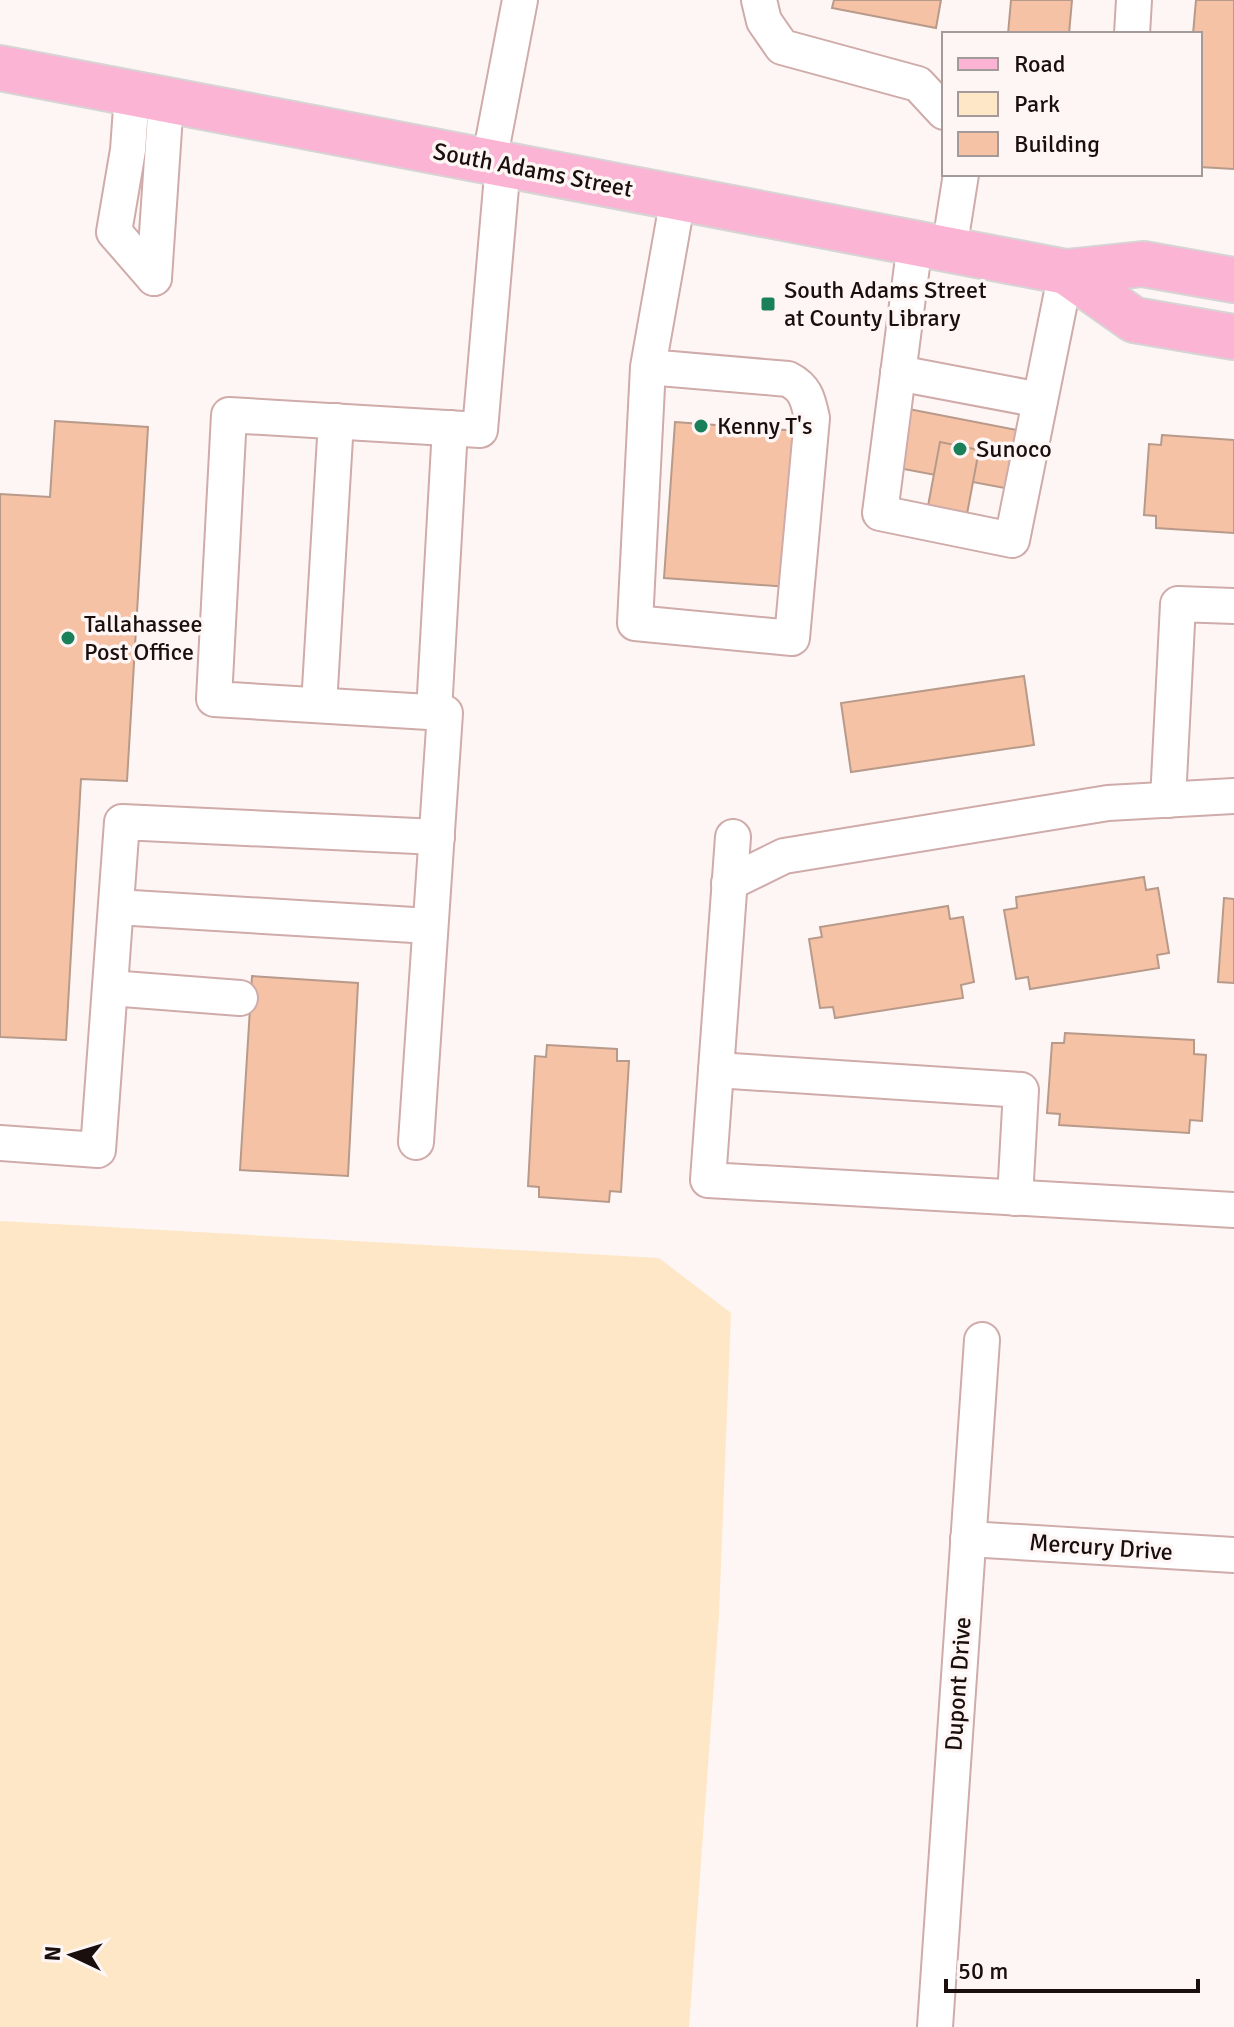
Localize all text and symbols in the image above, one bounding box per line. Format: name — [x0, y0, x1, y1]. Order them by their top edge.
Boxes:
legend — [942, 32, 1202, 176]
text: Road — [1014, 49, 1065, 79]
text: Park — [1014, 89, 1060, 119]
text: Building — [1014, 129, 1100, 159]
street label: South Adams Street — [431, 136, 635, 204]
place label: South Adams Street at County Library — [784, 275, 987, 333]
marker: South Adams Street at County Library — [759, 295, 777, 313]
place label: Kenny T's — [717, 411, 812, 441]
marker: Kenny T's — [692, 417, 710, 435]
place label: Sunoco — [976, 434, 1052, 464]
marker: Sunoco — [951, 440, 969, 458]
place label: Tallahassee Post Office — [84, 609, 203, 667]
marker: Tallahassee Post Office — [59, 629, 77, 647]
street label: Mercury Drive — [1028, 1527, 1174, 1567]
street label: Dupont Drive — [938, 1616, 978, 1752]
north arrow — [32, 1915, 112, 1995]
scale bar — [946, 1943, 1198, 1993]
text: N — [39, 1945, 67, 1962]
text: 50 m — [958, 1956, 1008, 1986]

